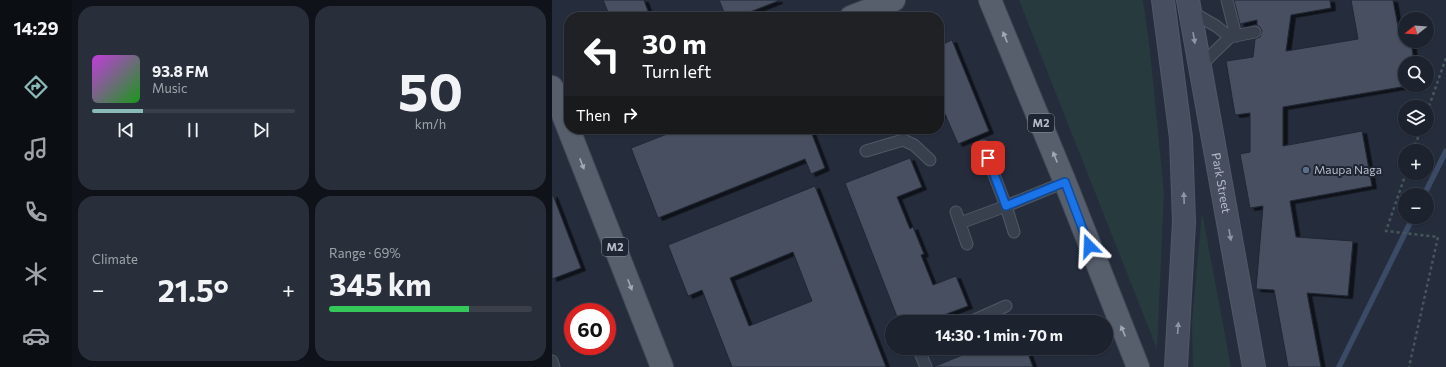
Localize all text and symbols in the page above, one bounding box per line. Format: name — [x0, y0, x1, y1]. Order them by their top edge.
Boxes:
north arrow — [1398, 12, 1434, 48]
map controls — [1398, 12, 1434, 224]
text: 14:29 — [13, 17, 59, 39]
text: 30 m — [642, 26, 707, 60]
icon: left — [576, 28, 628, 80]
one-way arrow — [1002, 31, 1008, 43]
one-way arrow — [1192, 32, 1198, 44]
button: search — [1398, 56, 1434, 92]
text: 50 — [398, 58, 463, 122]
text: Turn left — [642, 60, 711, 82]
text: 93.8 FM — [152, 62, 209, 80]
icon: directions — [22, 73, 50, 101]
text: Music — [152, 80, 187, 96]
button: layers — [1398, 100, 1434, 136]
icon: right — [619, 104, 641, 126]
text: Then — [576, 106, 611, 124]
road number: M2 — [1028, 114, 1054, 132]
text: km/h — [415, 116, 446, 132]
icon: previous — [115, 119, 137, 141]
icon: pause — [182, 119, 204, 141]
icon: next — [250, 119, 272, 141]
icon: music — [22, 135, 50, 163]
pin — [971, 141, 1005, 175]
button: + — [1398, 144, 1434, 180]
icon: arrive — [977, 147, 999, 169]
street label: Park Street — [1210, 151, 1234, 214]
one-way arrow — [1052, 152, 1058, 163]
one-way arrow — [580, 158, 586, 170]
place label: Maupa Naga — [1314, 162, 1382, 176]
marker: Maupa Naga — [1301, 165, 1311, 175]
button: − — [1398, 188, 1434, 224]
one-way arrow — [1180, 192, 1187, 204]
icon: phone — [22, 198, 50, 226]
position arrow — [1068, 225, 1110, 267]
one-way arrow — [1227, 229, 1233, 241]
road number: M2 — [602, 238, 628, 256]
text: Range · 69% — [329, 245, 401, 261]
text: Climate — [92, 251, 138, 267]
icon: climate — [22, 260, 50, 288]
text: 345 km — [329, 265, 432, 302]
text: 21.5° — [158, 271, 229, 308]
text: − — [92, 276, 105, 303]
text: + — [282, 276, 295, 303]
one-way arrow — [627, 279, 633, 291]
speed limit sign: 60 — [564, 303, 616, 355]
one-way arrow — [1175, 321, 1181, 334]
icon: car — [22, 322, 50, 350]
one-way arrow — [1120, 324, 1126, 336]
text: 14:30 · 1 min · 70 m — [935, 326, 1063, 344]

